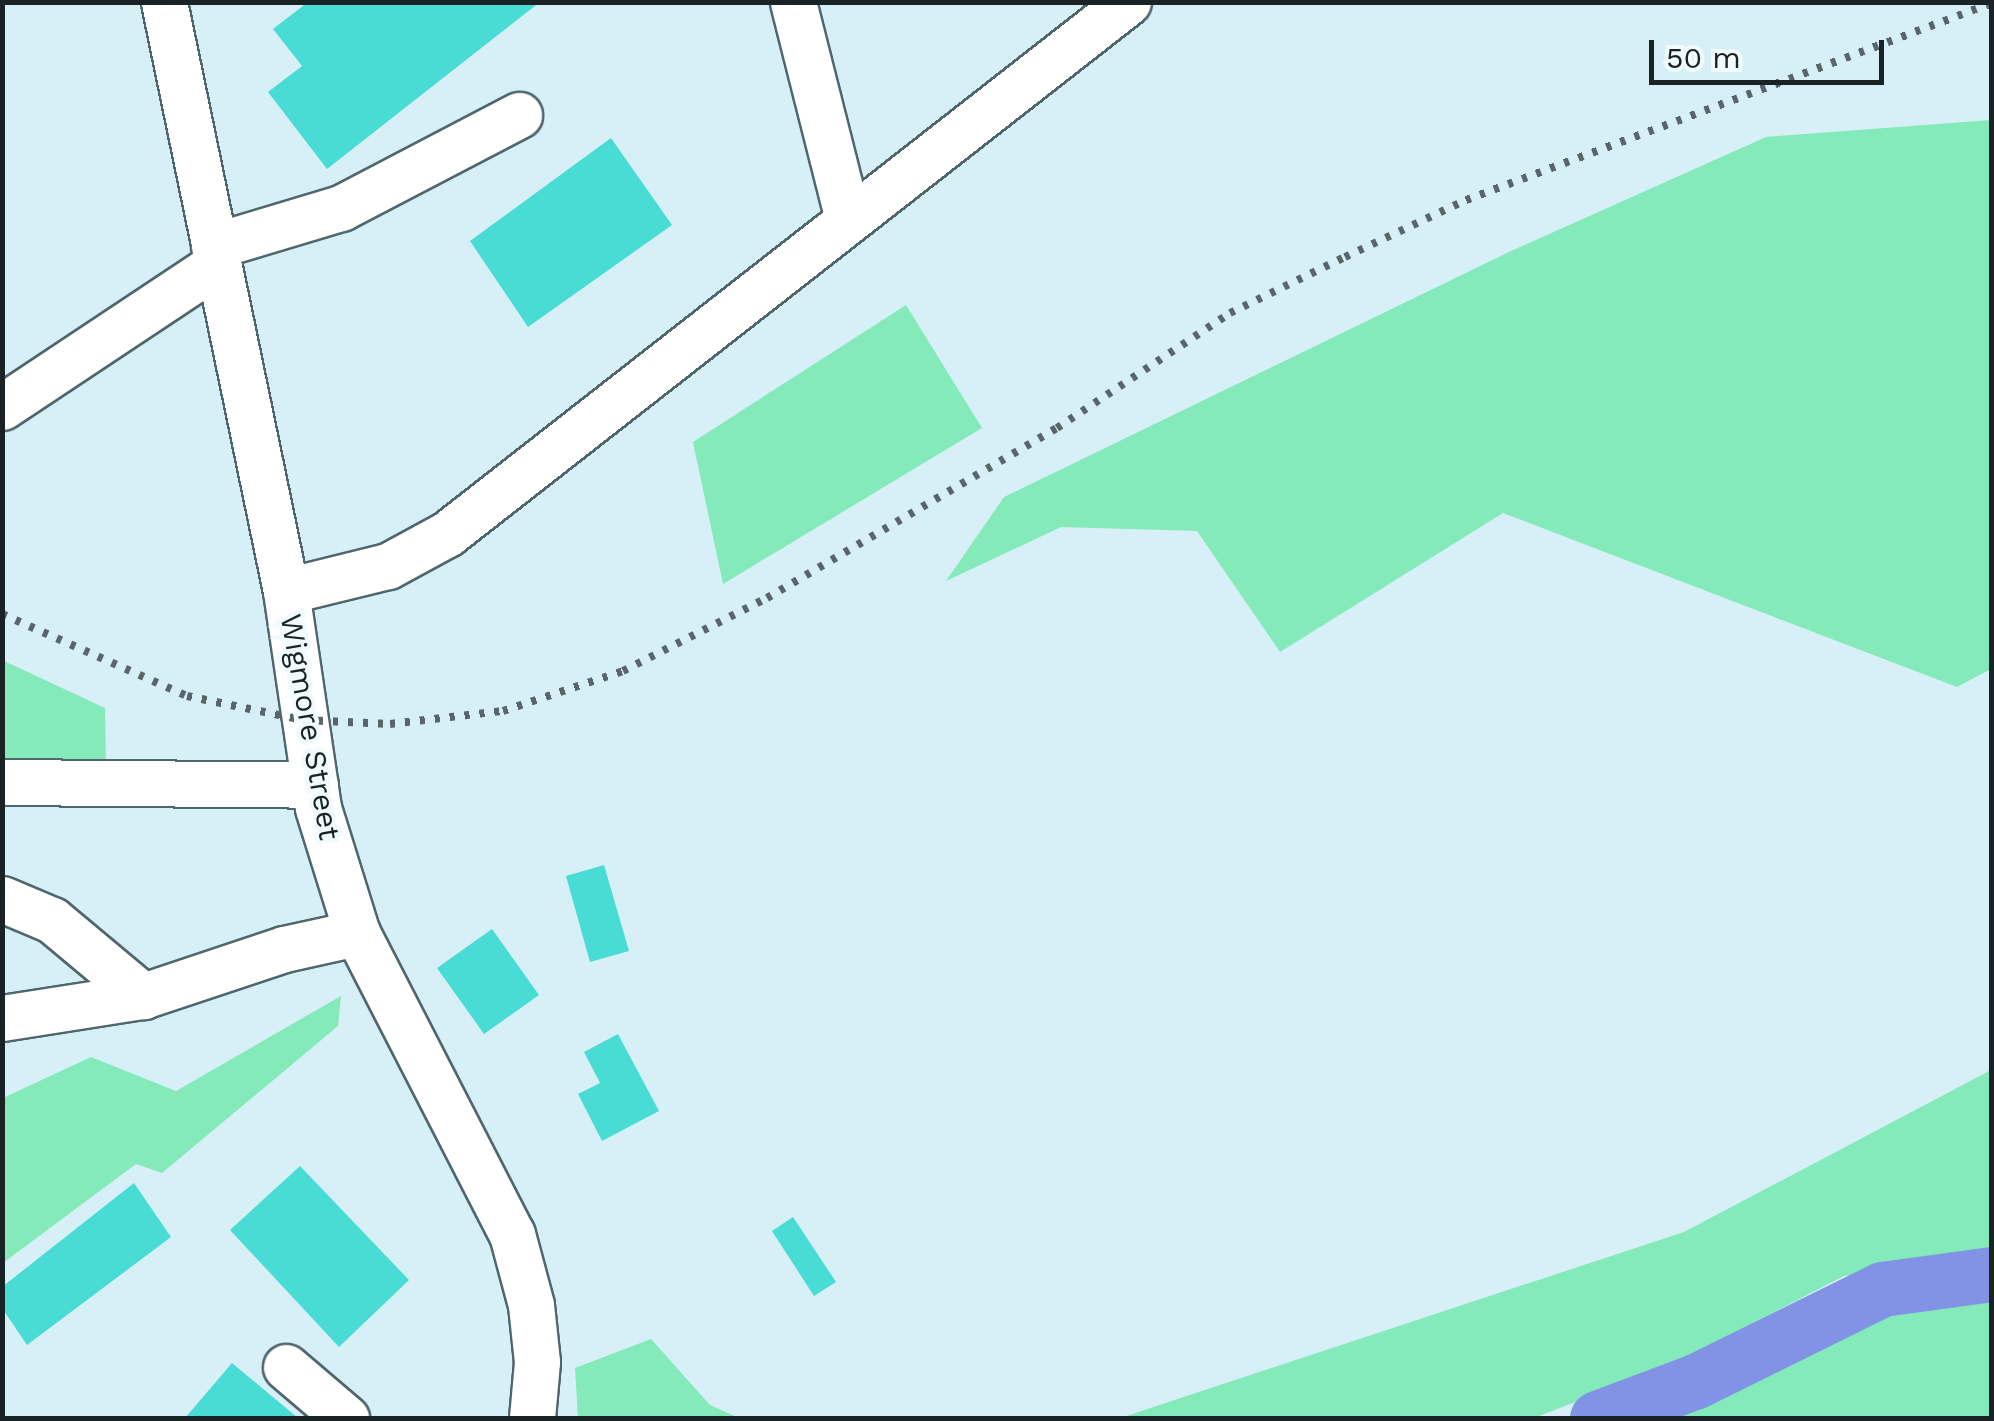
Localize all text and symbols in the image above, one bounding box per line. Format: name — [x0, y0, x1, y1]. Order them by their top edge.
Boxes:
scale bar — [1654, 20, 1889, 82]
text: 50 m — [1666, 40, 1741, 75]
street label: Wigmore Street — [272, 611, 348, 843]

